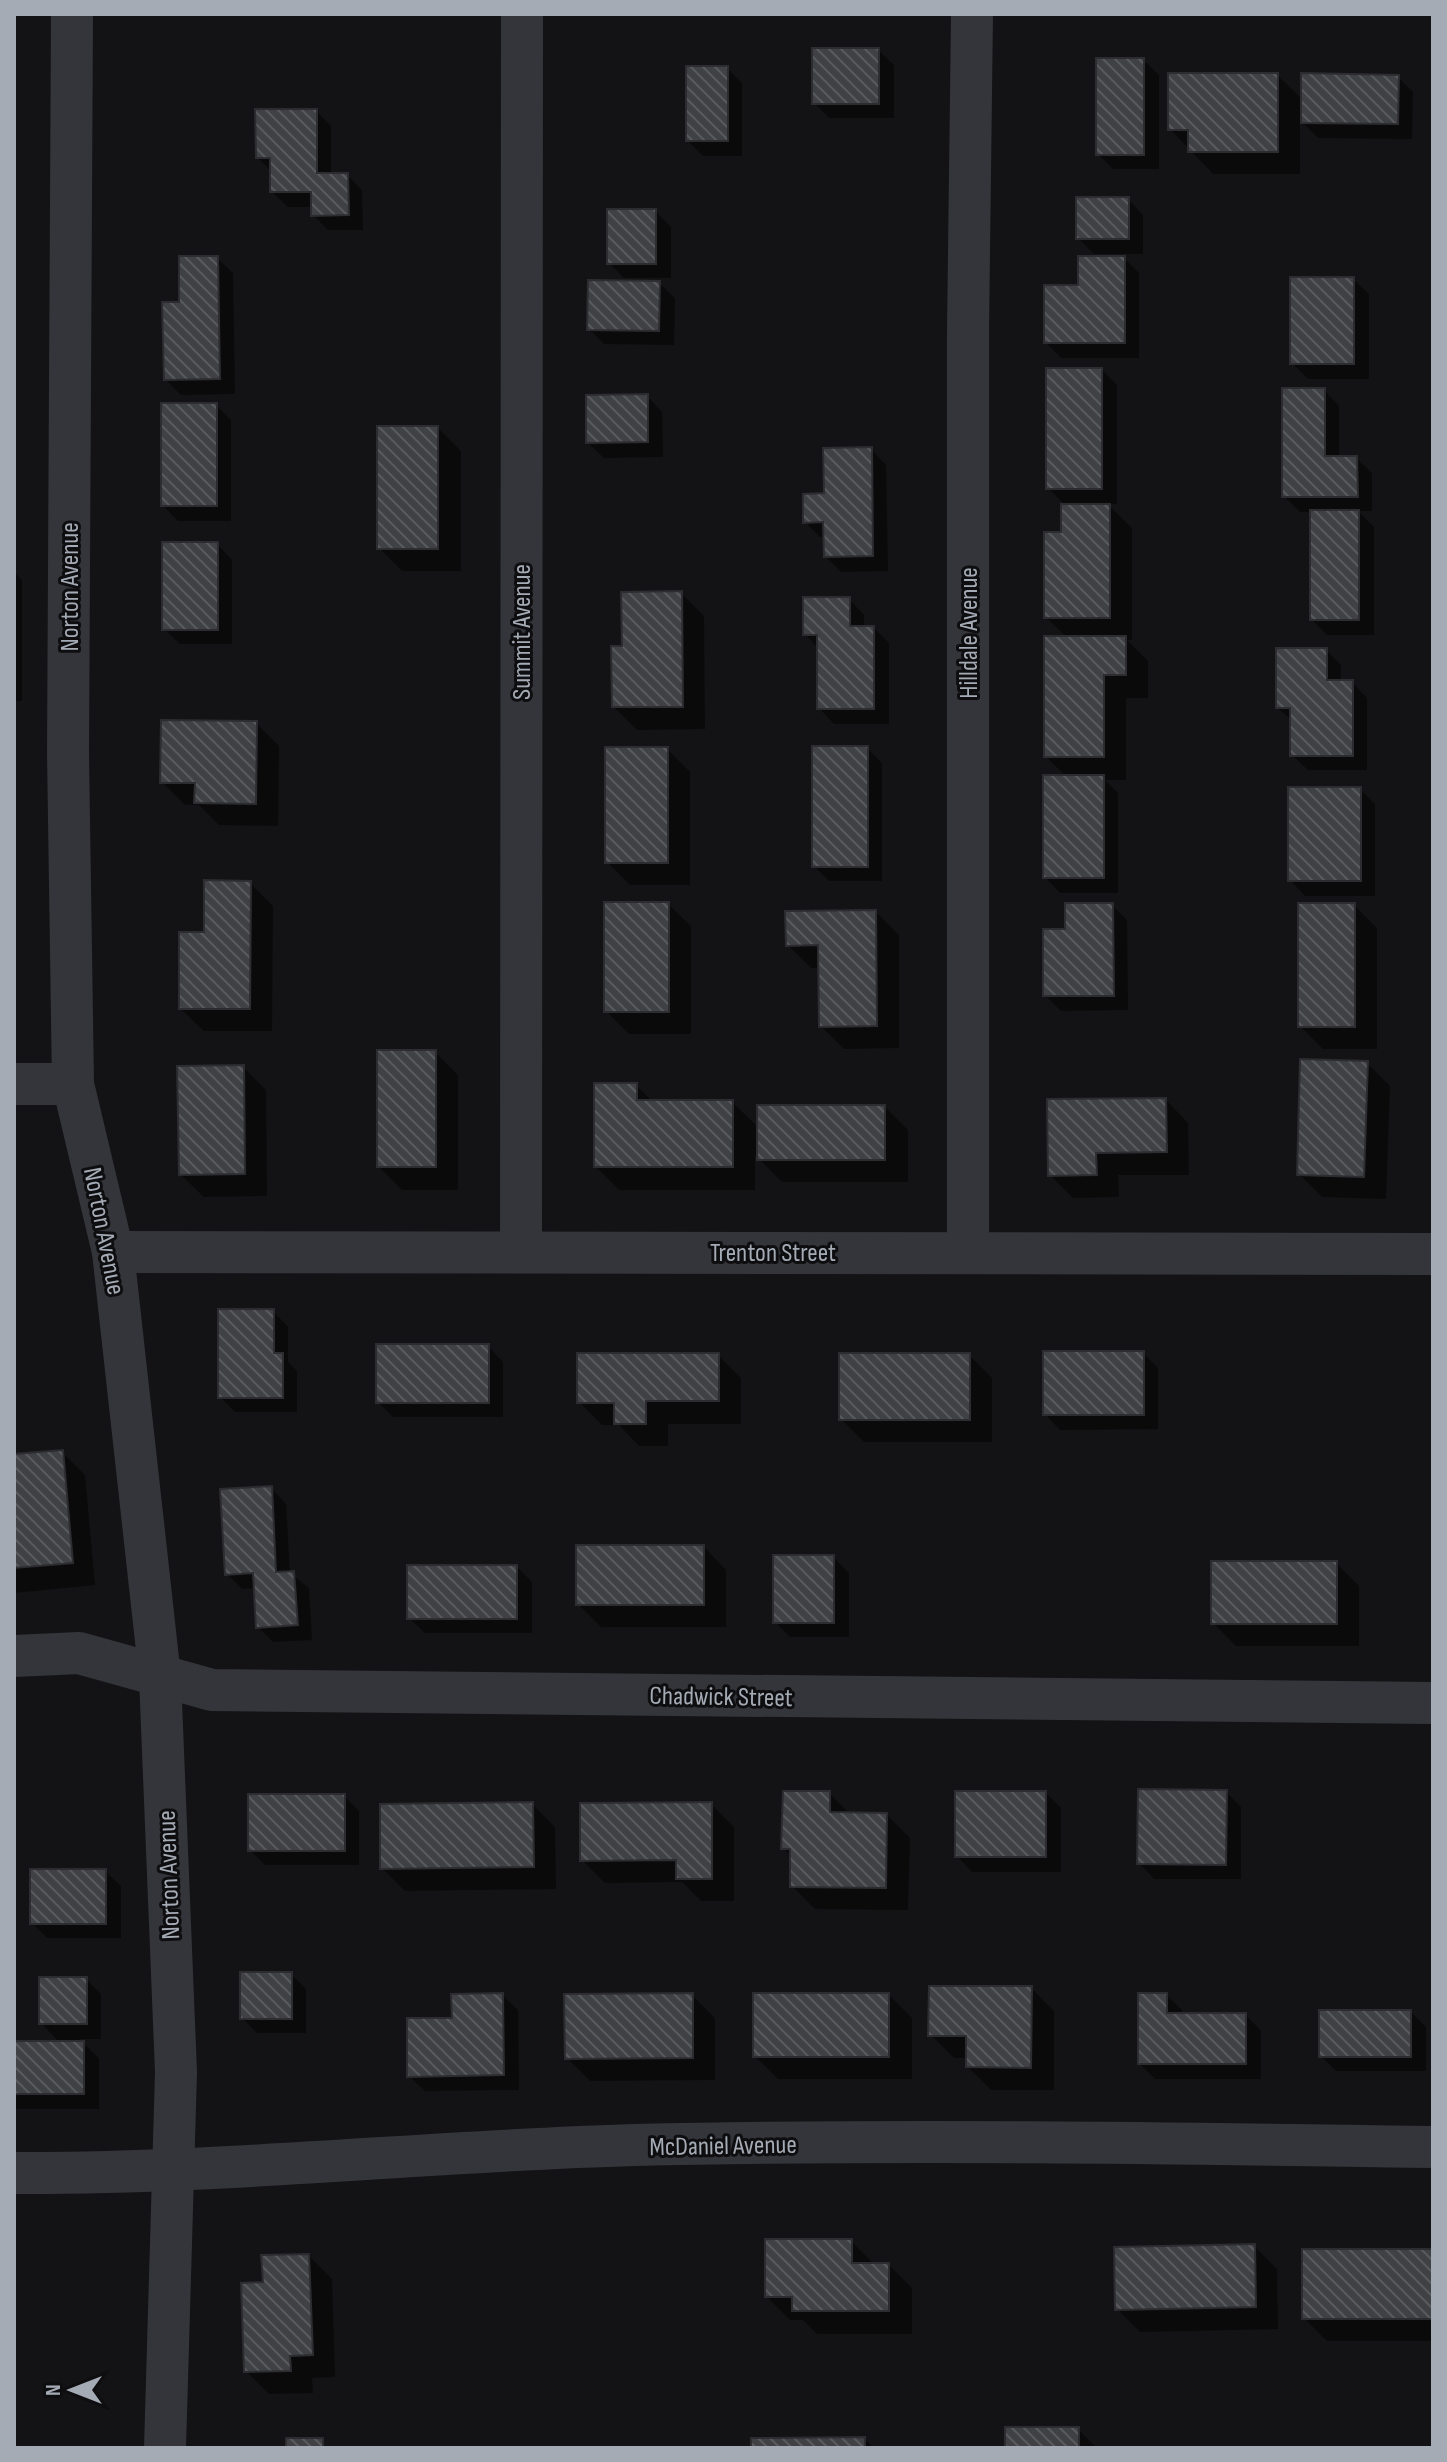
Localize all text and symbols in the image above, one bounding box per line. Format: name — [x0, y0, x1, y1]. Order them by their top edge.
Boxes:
street label: Norton Avenue — [55, 522, 86, 652]
street label: Summit Avenue — [507, 564, 538, 700]
street label: Hilldale Avenue — [954, 567, 985, 699]
street label: Norton Avenue — [76, 1165, 131, 1298]
street label: Trenton Street — [710, 1238, 836, 1269]
street label: Chadwick Street — [649, 1681, 793, 1714]
street label: Norton Avenue — [152, 1810, 187, 1940]
street label: McDaniel Avenue — [649, 2130, 797, 2163]
north arrow — [32, 2350, 112, 2430]
text: N — [40, 2384, 67, 2396]

